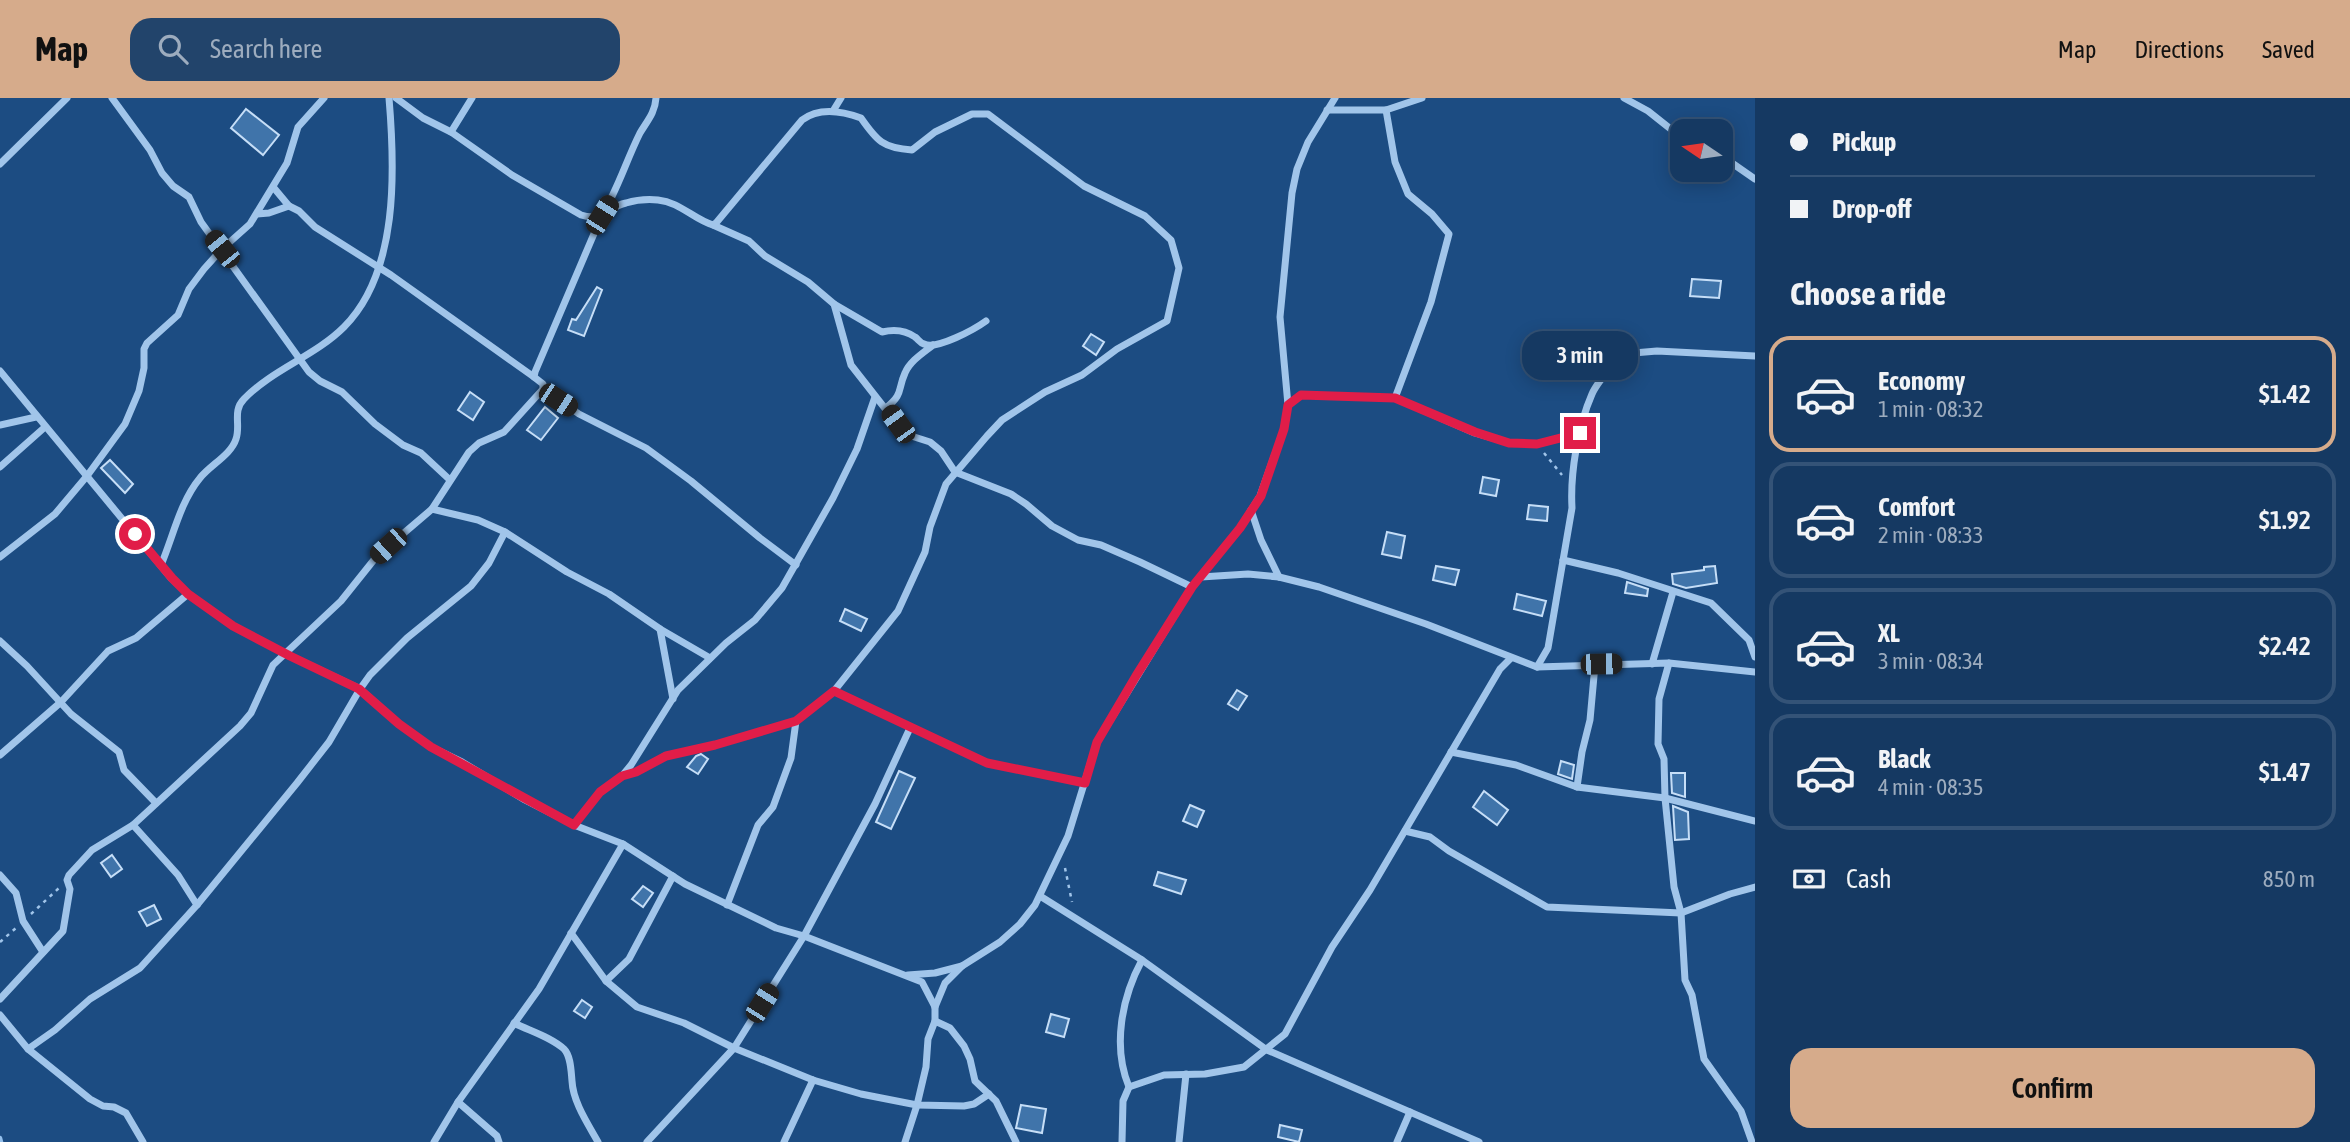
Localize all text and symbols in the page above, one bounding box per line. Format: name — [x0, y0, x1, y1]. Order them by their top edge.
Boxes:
search box — [130, 18, 620, 81]
text: Map — [35, 30, 88, 68]
icon: search — [154, 30, 192, 68]
text: Search here — [210, 34, 322, 64]
text: Map — [2058, 36, 2096, 63]
text: Directions — [2134, 36, 2224, 63]
text: Saved — [2262, 36, 2315, 63]
north arrow — [1670, 119, 1732, 182]
map controls — [1670, 119, 1733, 182]
text: Pickup — [1832, 127, 1896, 157]
car — [582, 192, 623, 238]
text: Drop-off — [1832, 194, 1912, 224]
car — [201, 226, 244, 272]
text: Choose a ride — [1790, 275, 1946, 312]
callout: 3 min — [1522, 331, 1638, 380]
text: 3 min — [1557, 342, 1603, 368]
icon: car — [1794, 363, 1857, 426]
text: Economy — [1878, 366, 1965, 396]
text: $1.42 — [2259, 379, 2311, 409]
car — [535, 380, 582, 420]
text: 1 min · 08:32 — [1878, 396, 1984, 422]
car — [878, 401, 919, 447]
route end — [1564, 417, 1596, 449]
icon: car — [1794, 489, 1857, 552]
text: Comfort — [1878, 492, 1955, 522]
text: $1.92 — [2259, 505, 2311, 535]
route start — [119, 518, 151, 550]
text: 2 min · 08:33 — [1878, 522, 1984, 548]
car — [366, 524, 411, 568]
icon: car — [1794, 615, 1857, 678]
text: XL — [1878, 618, 1900, 648]
text: $2.42 — [2259, 631, 2311, 661]
text: 3 min · 08:34 — [1878, 648, 1984, 674]
car — [1580, 653, 1623, 675]
icon: car — [1794, 741, 1857, 804]
text: Black — [1878, 744, 1930, 774]
text: $1.47 — [2259, 757, 2311, 787]
text: 4 min · 08:35 — [1878, 774, 1984, 800]
icon: cash — [1790, 860, 1828, 898]
text: Cash — [1846, 864, 1892, 894]
text: 850 m — [2263, 866, 2315, 892]
car — [742, 980, 783, 1026]
button: Confirm — [1790, 1048, 2315, 1128]

